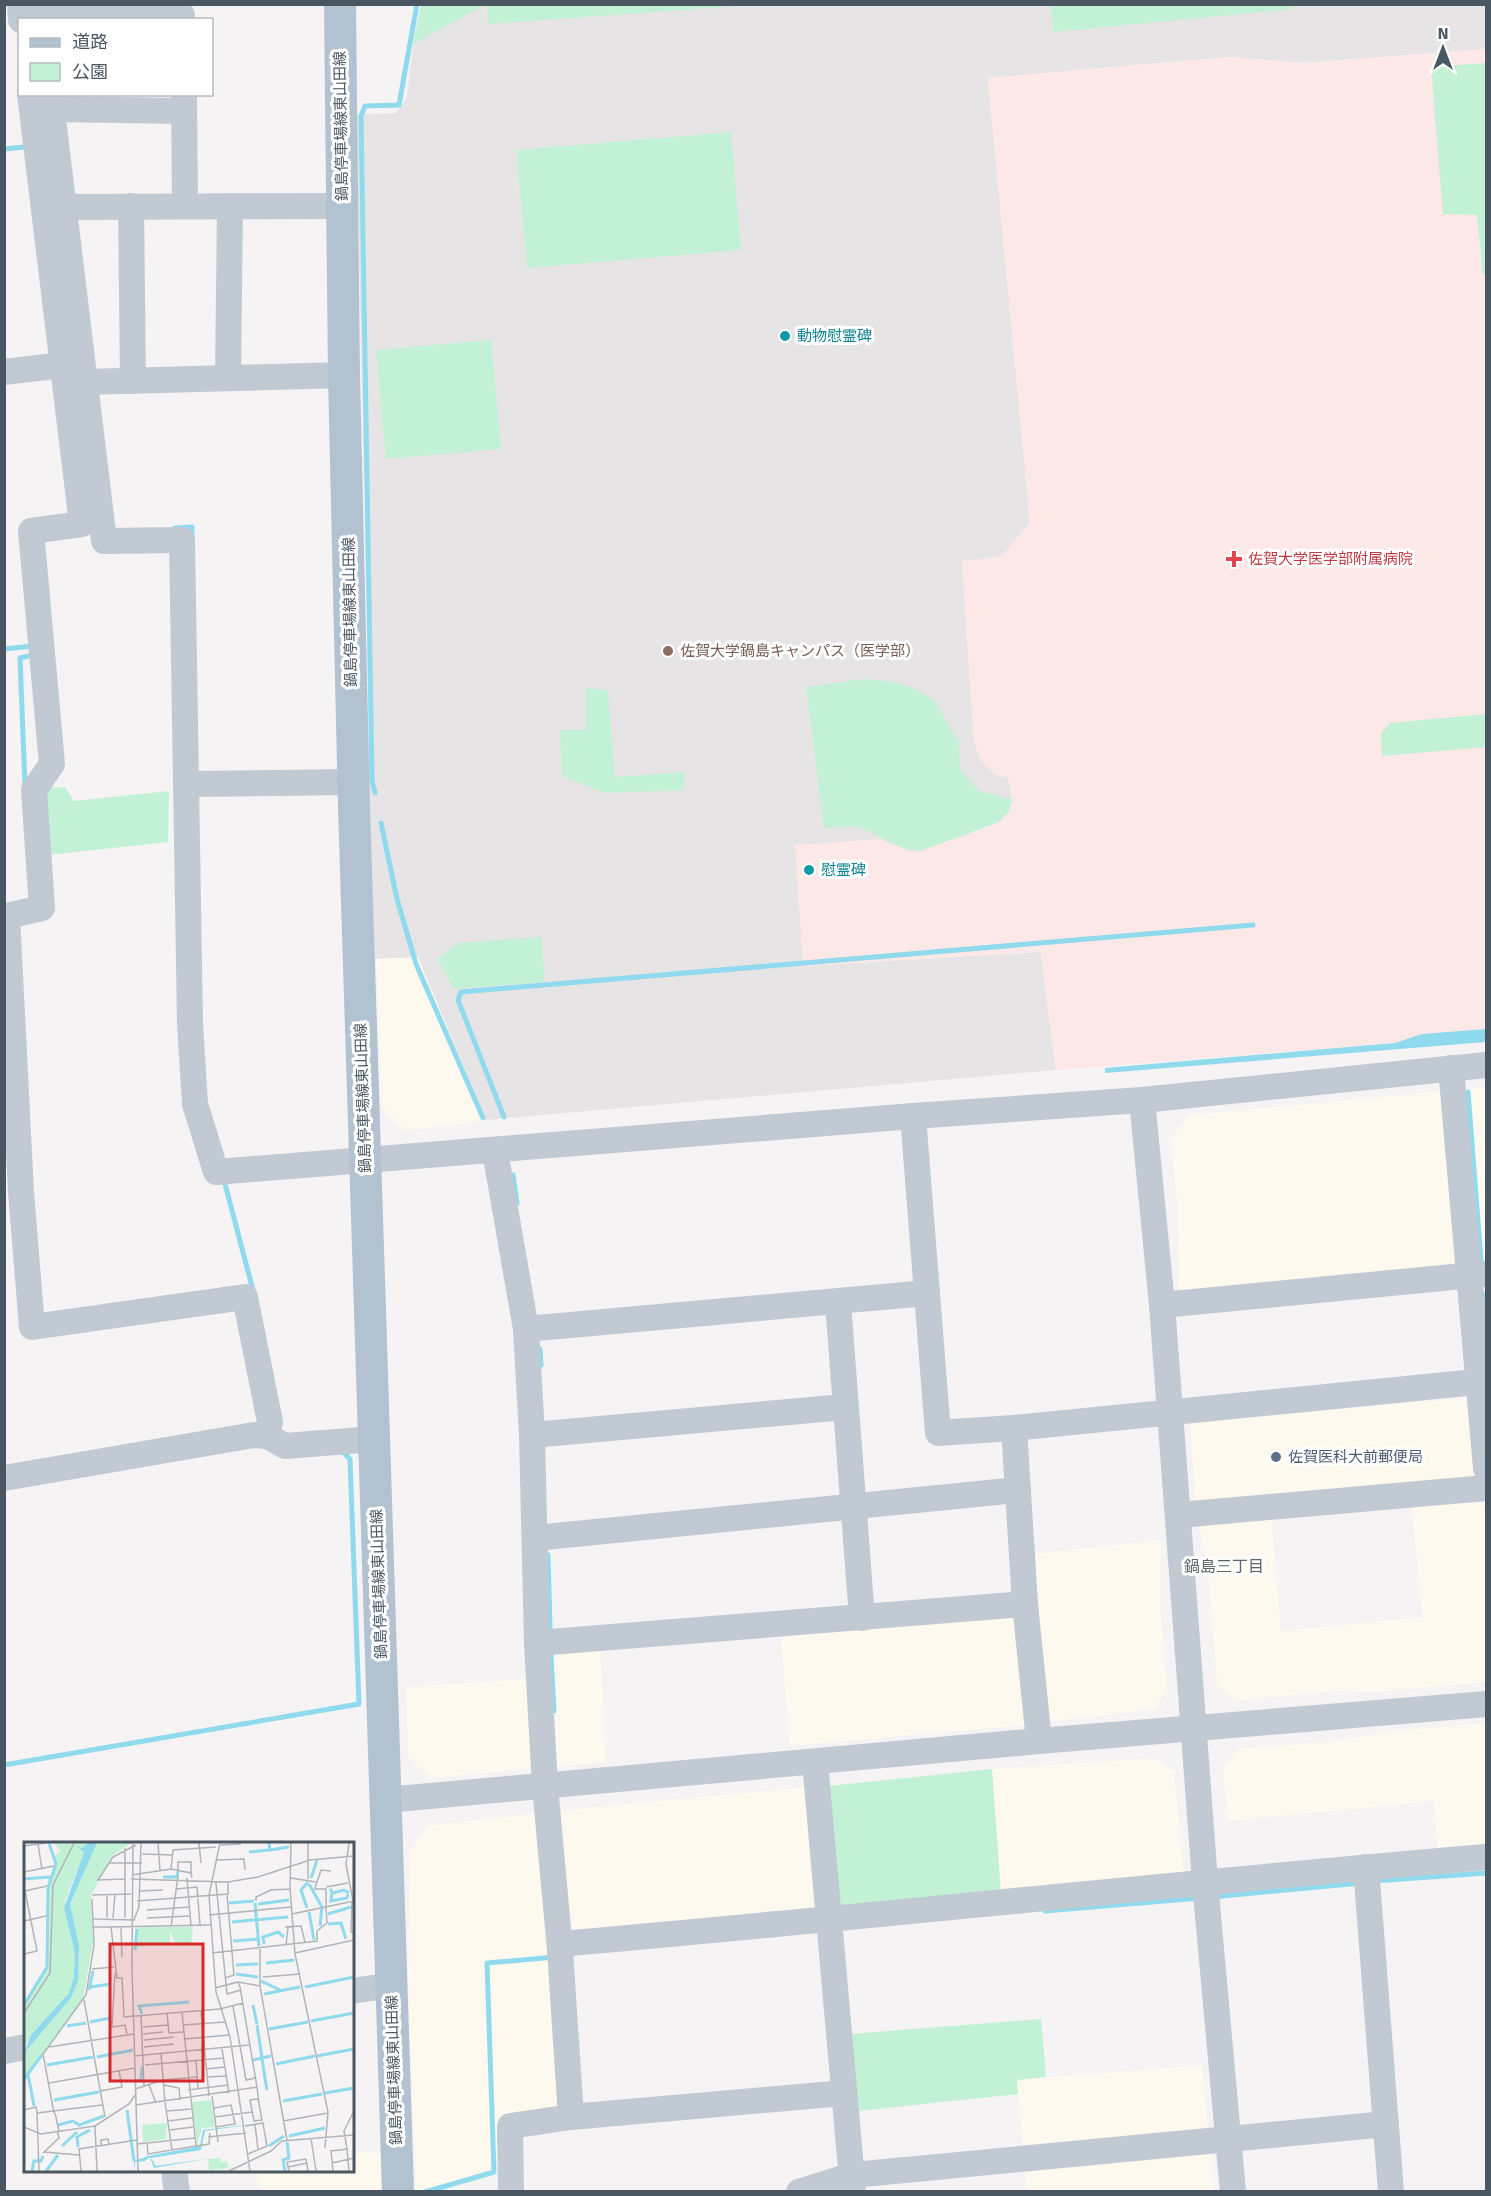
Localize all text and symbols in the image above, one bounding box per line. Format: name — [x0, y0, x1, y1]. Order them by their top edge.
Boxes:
legend — [18, 18, 213, 96]
north arrow — [1413, 18, 1473, 78]
text: N — [1437, 24, 1449, 44]
text: 道路 — [72, 31, 108, 53]
street label: 鍋島停車場線東山田線 — [331, 51, 351, 201]
text: 公園 — [72, 61, 108, 83]
place label: 動物慰霊碑 — [797, 327, 872, 345]
marker: 動物慰霊碑 — [778, 329, 792, 343]
street label: 鍋島停車場線東山田線 — [340, 537, 360, 687]
marker: 佐賀大学医学部附属病院 — [1225, 550, 1243, 568]
place label: 佐賀大学医学部附属病院 — [1248, 550, 1413, 568]
place label: 佐賀大学鍋島キャンパス（医学部） — [680, 642, 920, 660]
marker: 佐賀大学鍋島キャンパス（医学部） — [661, 644, 675, 658]
place label: 慰霊碑 — [821, 861, 866, 879]
marker: 慰霊碑 — [802, 863, 816, 877]
street label: 鍋島停車場線東山田線 — [351, 1023, 375, 1173]
place label: 佐賀医科大前郵便局 — [1288, 1448, 1423, 1466]
marker: 佐賀医科大前郵便局 — [1269, 1450, 1283, 1464]
street label: 鍋島停車場線東山田線 — [367, 1509, 391, 1659]
district label: 鍋島三丁目 — [1184, 1557, 1264, 1577]
inset map — [24, 1842, 354, 2172]
street label: 鍋島停車場線東山田線 — [382, 1995, 406, 2145]

